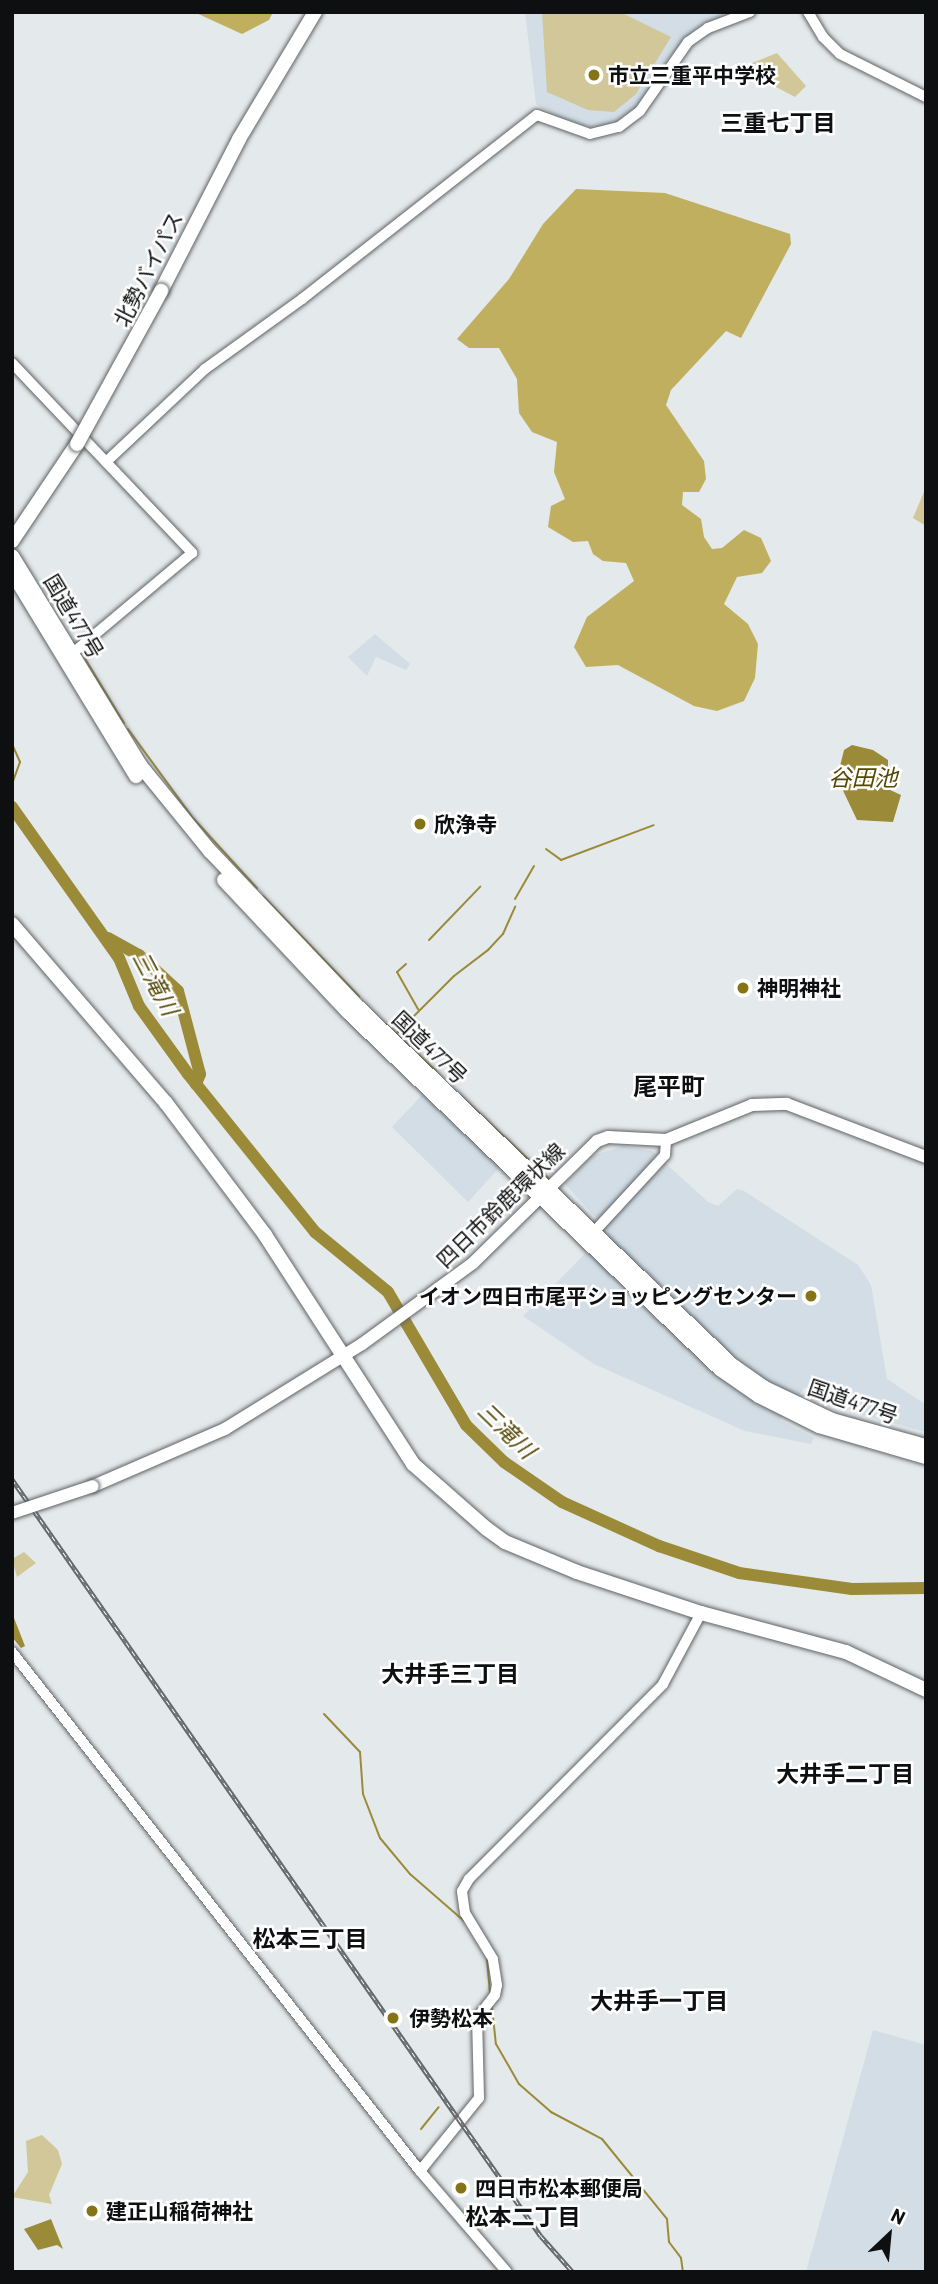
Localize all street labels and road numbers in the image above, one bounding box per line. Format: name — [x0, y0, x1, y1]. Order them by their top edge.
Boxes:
street label: 北勢バイパス — [108, 207, 188, 331]
street label: 国道477号 — [39, 569, 109, 663]
street label: 国道477号 — [388, 1005, 472, 1089]
street label: 四日市鈴鹿環状線 — [431, 1138, 569, 1272]
street label: 国道477号 — [805, 1374, 901, 1428]

